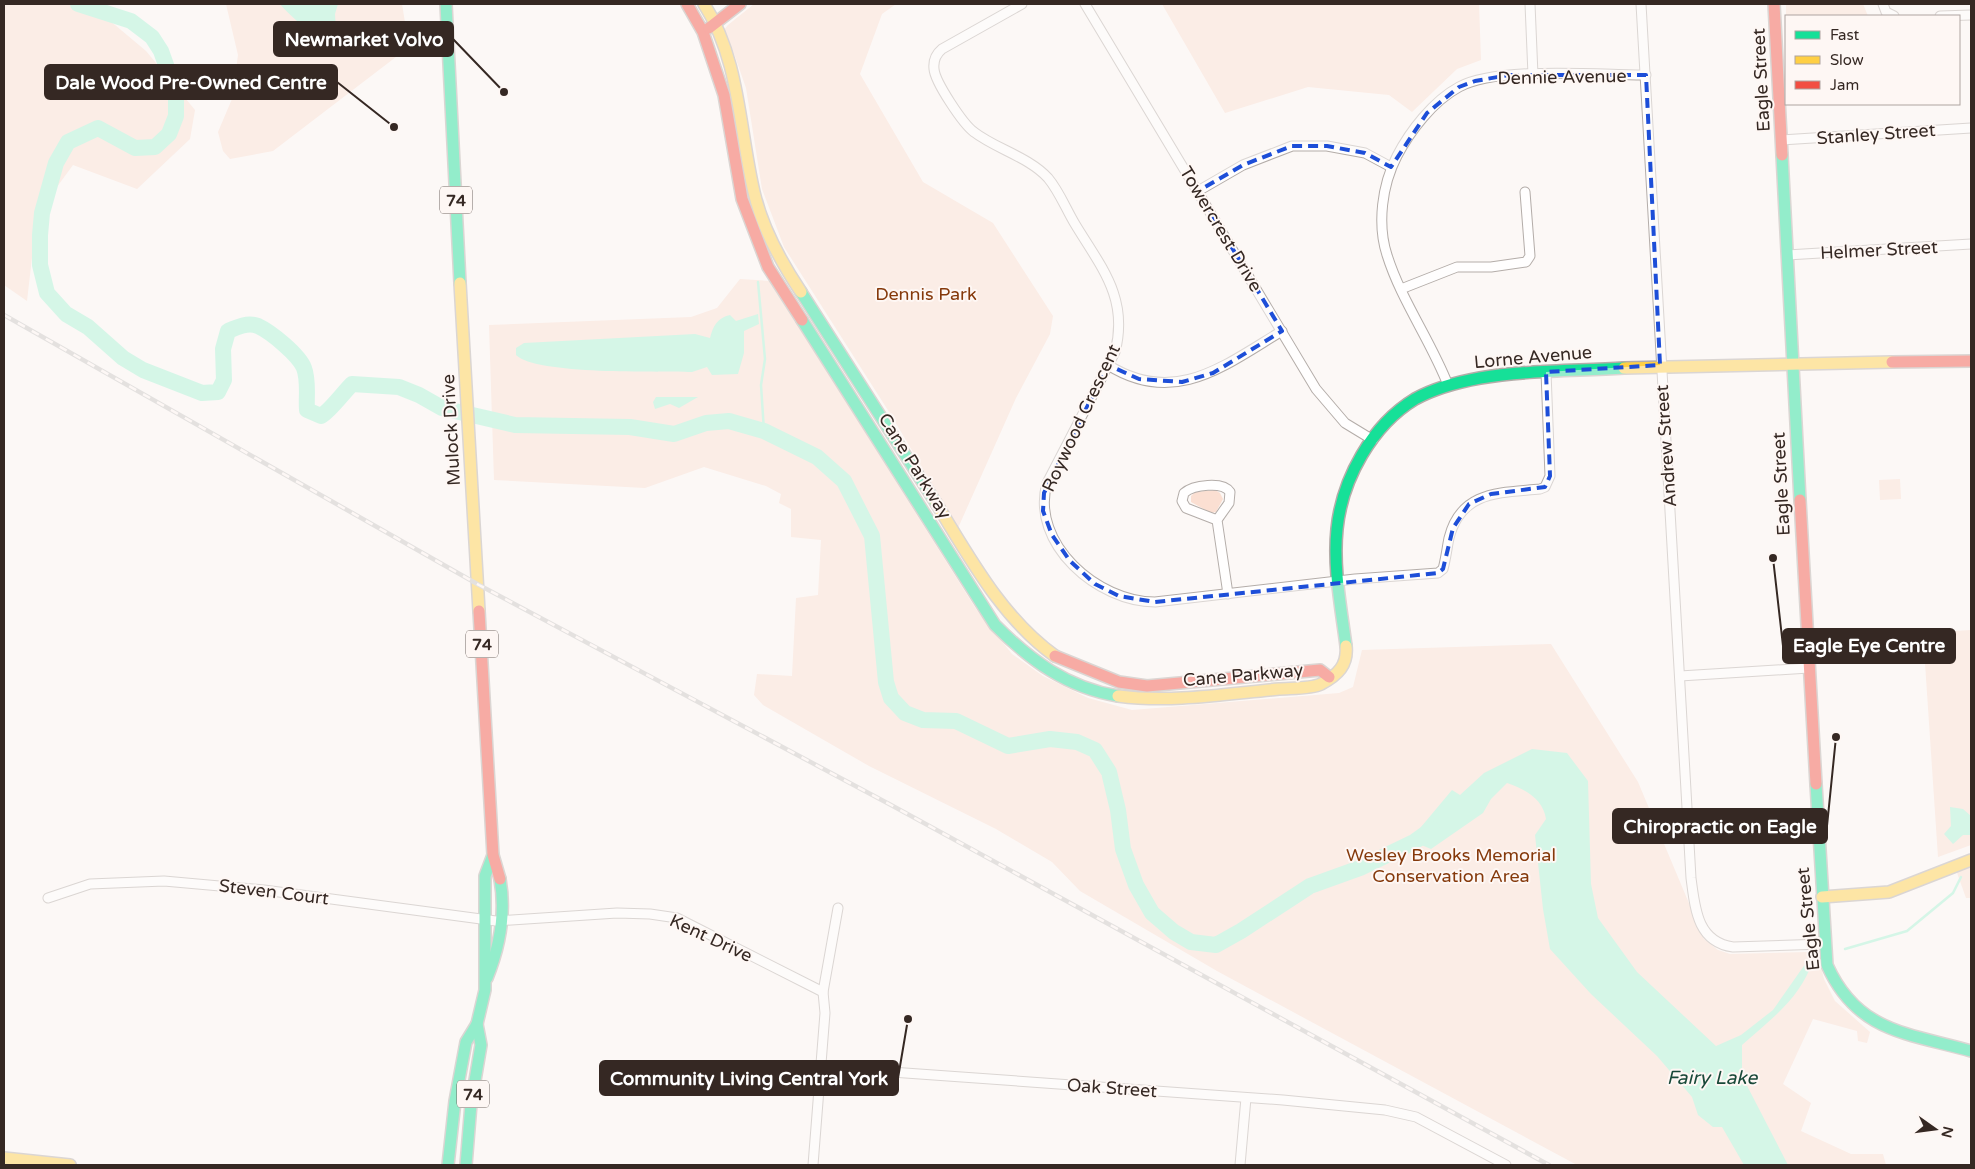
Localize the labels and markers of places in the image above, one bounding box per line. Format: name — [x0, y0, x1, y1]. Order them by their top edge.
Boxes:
callout: Newmarket Volvo — [274, 22, 453, 56]
callout: Dale Wood Pre-Owned Centre — [45, 65, 337, 99]
callout: Eagle Eye Centre — [1783, 629, 1955, 663]
callout: Chiropractic on Eagle — [1613, 809, 1827, 843]
callout: Community Living Central York — [600, 1061, 898, 1095]

